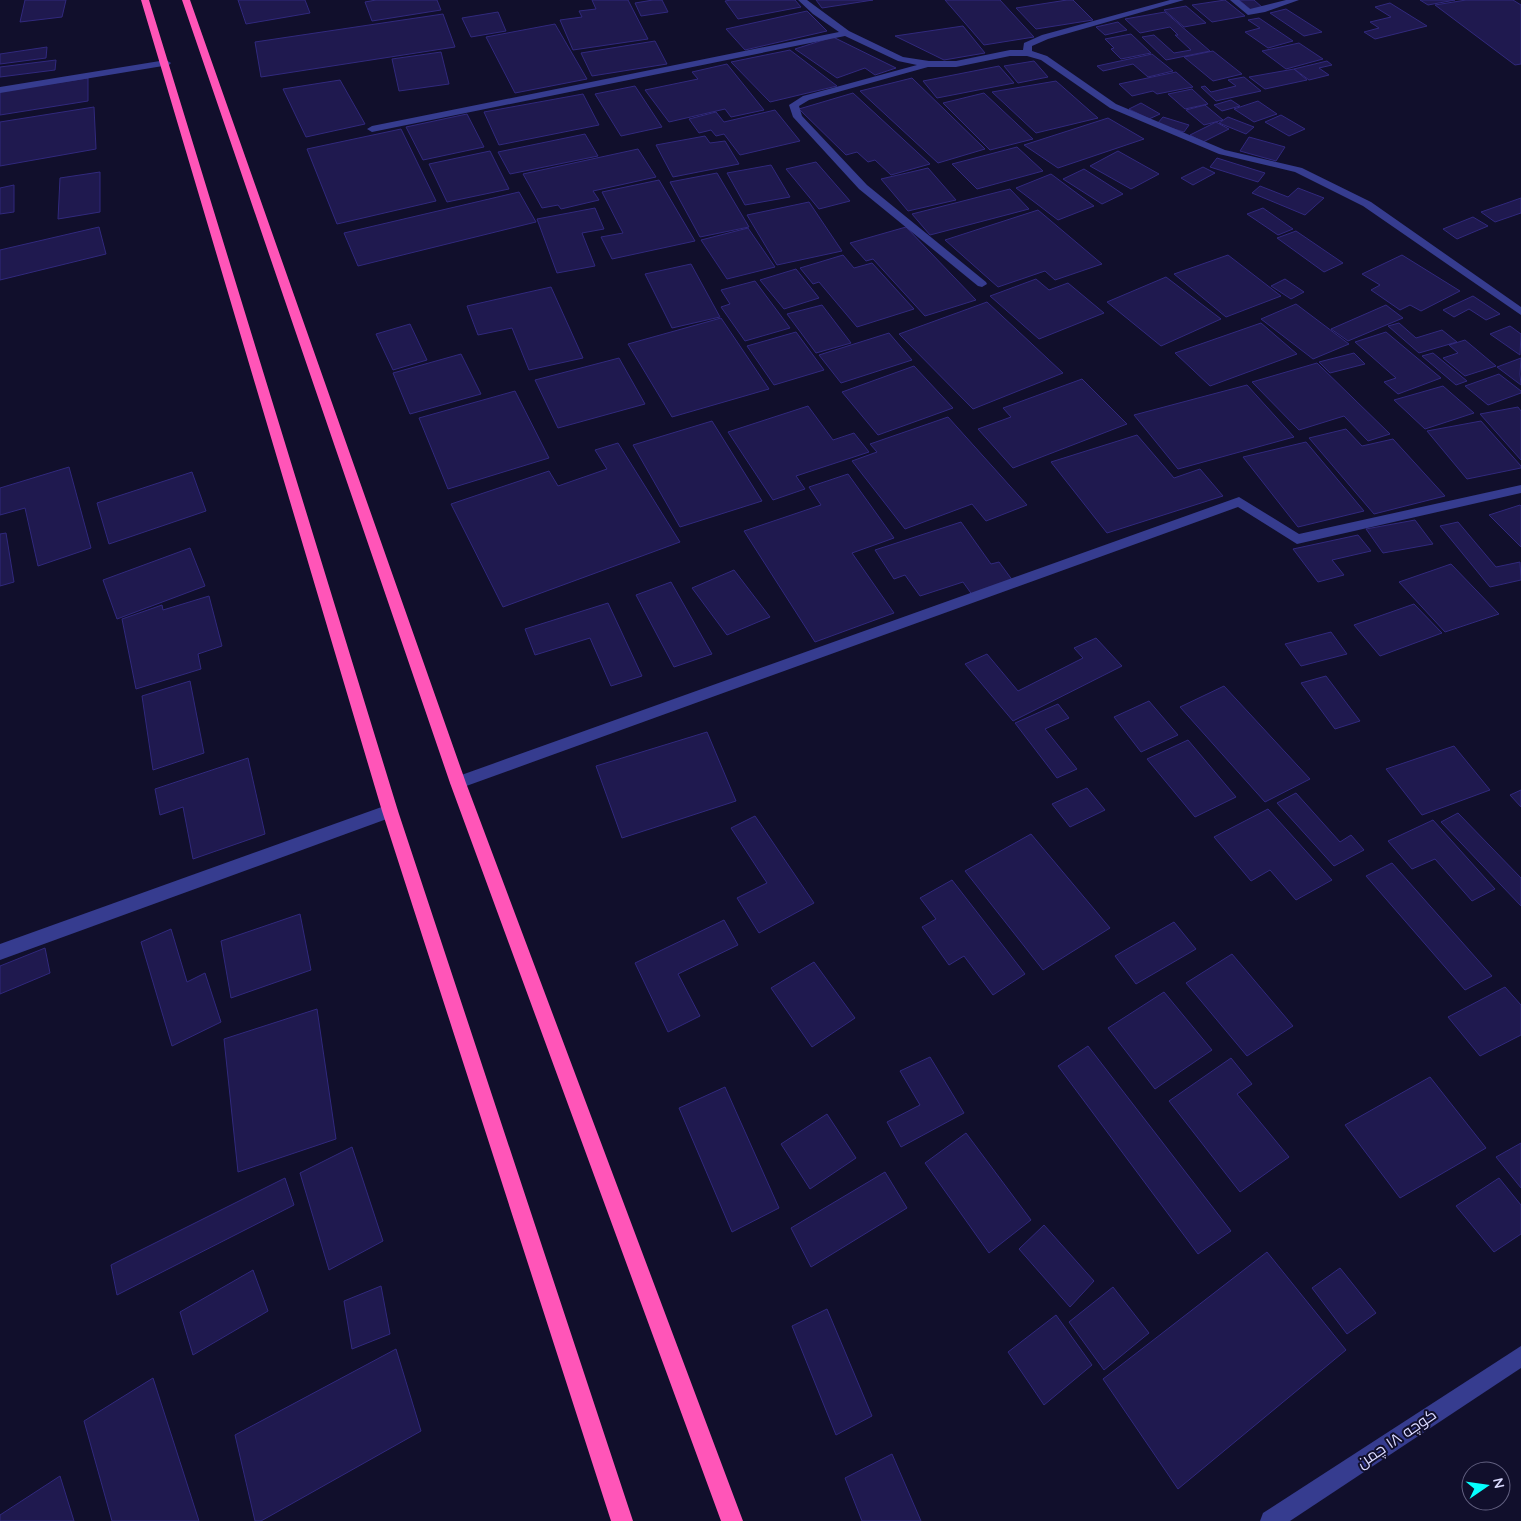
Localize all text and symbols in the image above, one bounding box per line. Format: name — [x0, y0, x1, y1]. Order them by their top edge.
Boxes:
street label: كوچه ١٨ چمن — [1352, 1404, 1441, 1474]
north arrow — [1461, 1461, 1511, 1511]
text: N — [1489, 1476, 1509, 1490]

